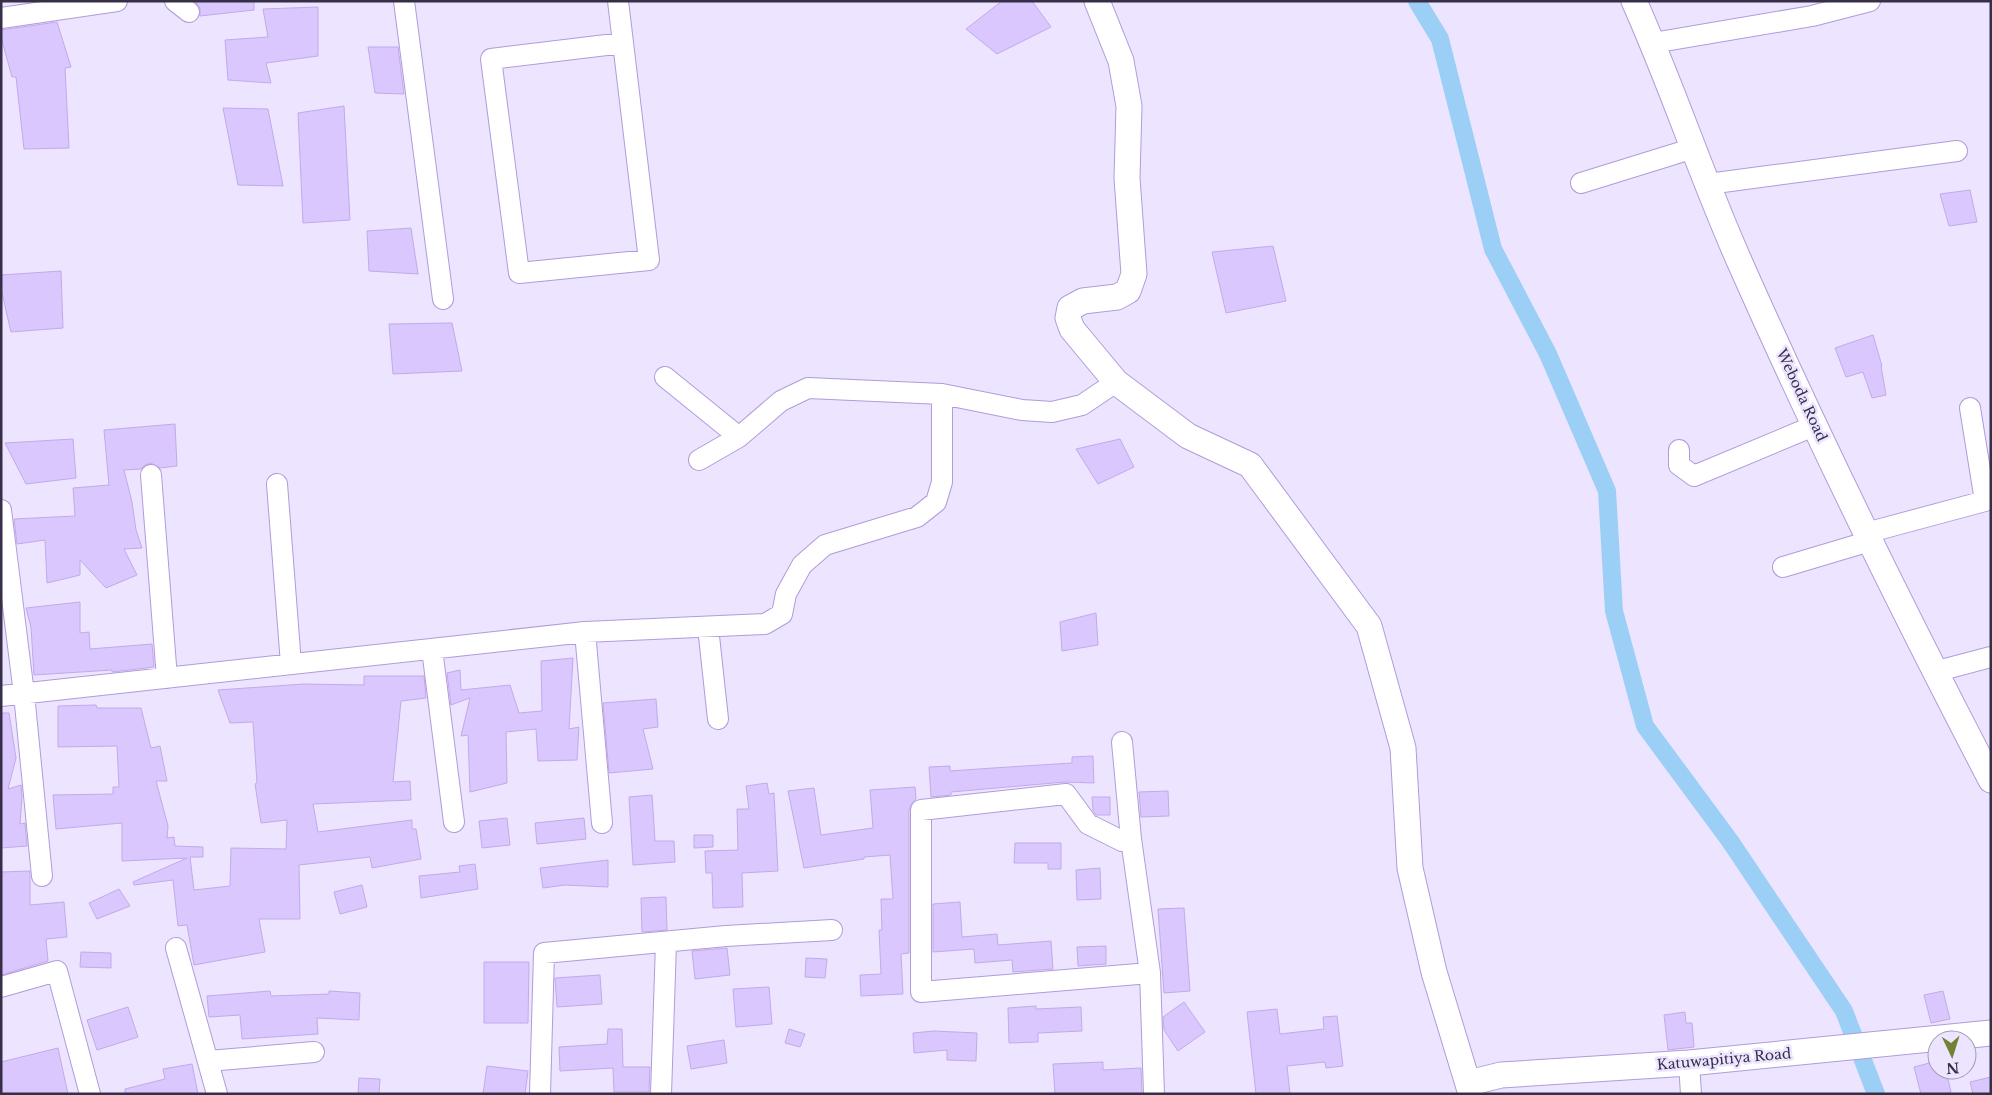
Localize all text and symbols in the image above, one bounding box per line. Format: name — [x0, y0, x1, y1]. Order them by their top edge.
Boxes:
street label: Weboda Road — [1772, 345, 1832, 445]
north arrow — [1927, 1030, 1977, 1080]
street label: Katuwapitiya Road — [1656, 1044, 1792, 1074]
text: N — [1946, 1059, 1960, 1077]

